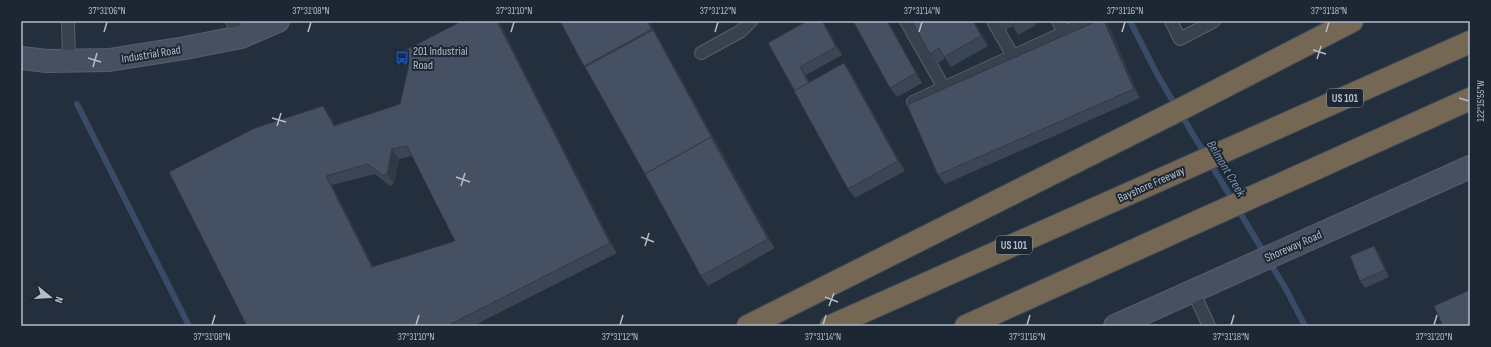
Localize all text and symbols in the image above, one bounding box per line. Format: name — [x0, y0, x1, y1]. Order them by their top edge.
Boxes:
text: 37°31'06"N — [88, 5, 126, 17]
text: 37°31'08"N — [292, 5, 330, 17]
text: 37°31'10"N — [496, 5, 532, 17]
text: 37°31'12"N — [700, 5, 736, 17]
text: 37°31'14"N — [904, 5, 940, 17]
text: 37°31'16"N — [1107, 5, 1143, 17]
text: 37°31'18"N — [1311, 5, 1347, 17]
street label: Industrial Road — [120, 42, 182, 67]
place label: 201 Industrial Road — [413, 44, 467, 73]
bus stop icon: 201 Industrial Road — [394, 50, 410, 66]
text: 122°15'55"W — [1475, 80, 1487, 122]
road number: US 101 — [1327, 89, 1363, 107]
water label: Belmont Creek — [1203, 138, 1250, 200]
street label: Bayshore Freeway — [1115, 163, 1188, 206]
street label: Shoreway Road — [1262, 227, 1324, 266]
road number: US 101 — [996, 236, 1032, 254]
north arrow — [30, 277, 70, 317]
text: N — [52, 295, 66, 305]
text: 37°31'08"N — [193, 331, 231, 343]
text: 37°31'10"N — [398, 331, 434, 343]
text: 37°31'12"N — [602, 331, 638, 343]
text: 37°31'14"N — [805, 331, 841, 343]
text: 37°31'16"N — [1009, 331, 1045, 343]
text: 37°31'18"N — [1213, 331, 1249, 343]
text: 37°31'20"N — [1415, 331, 1453, 343]

